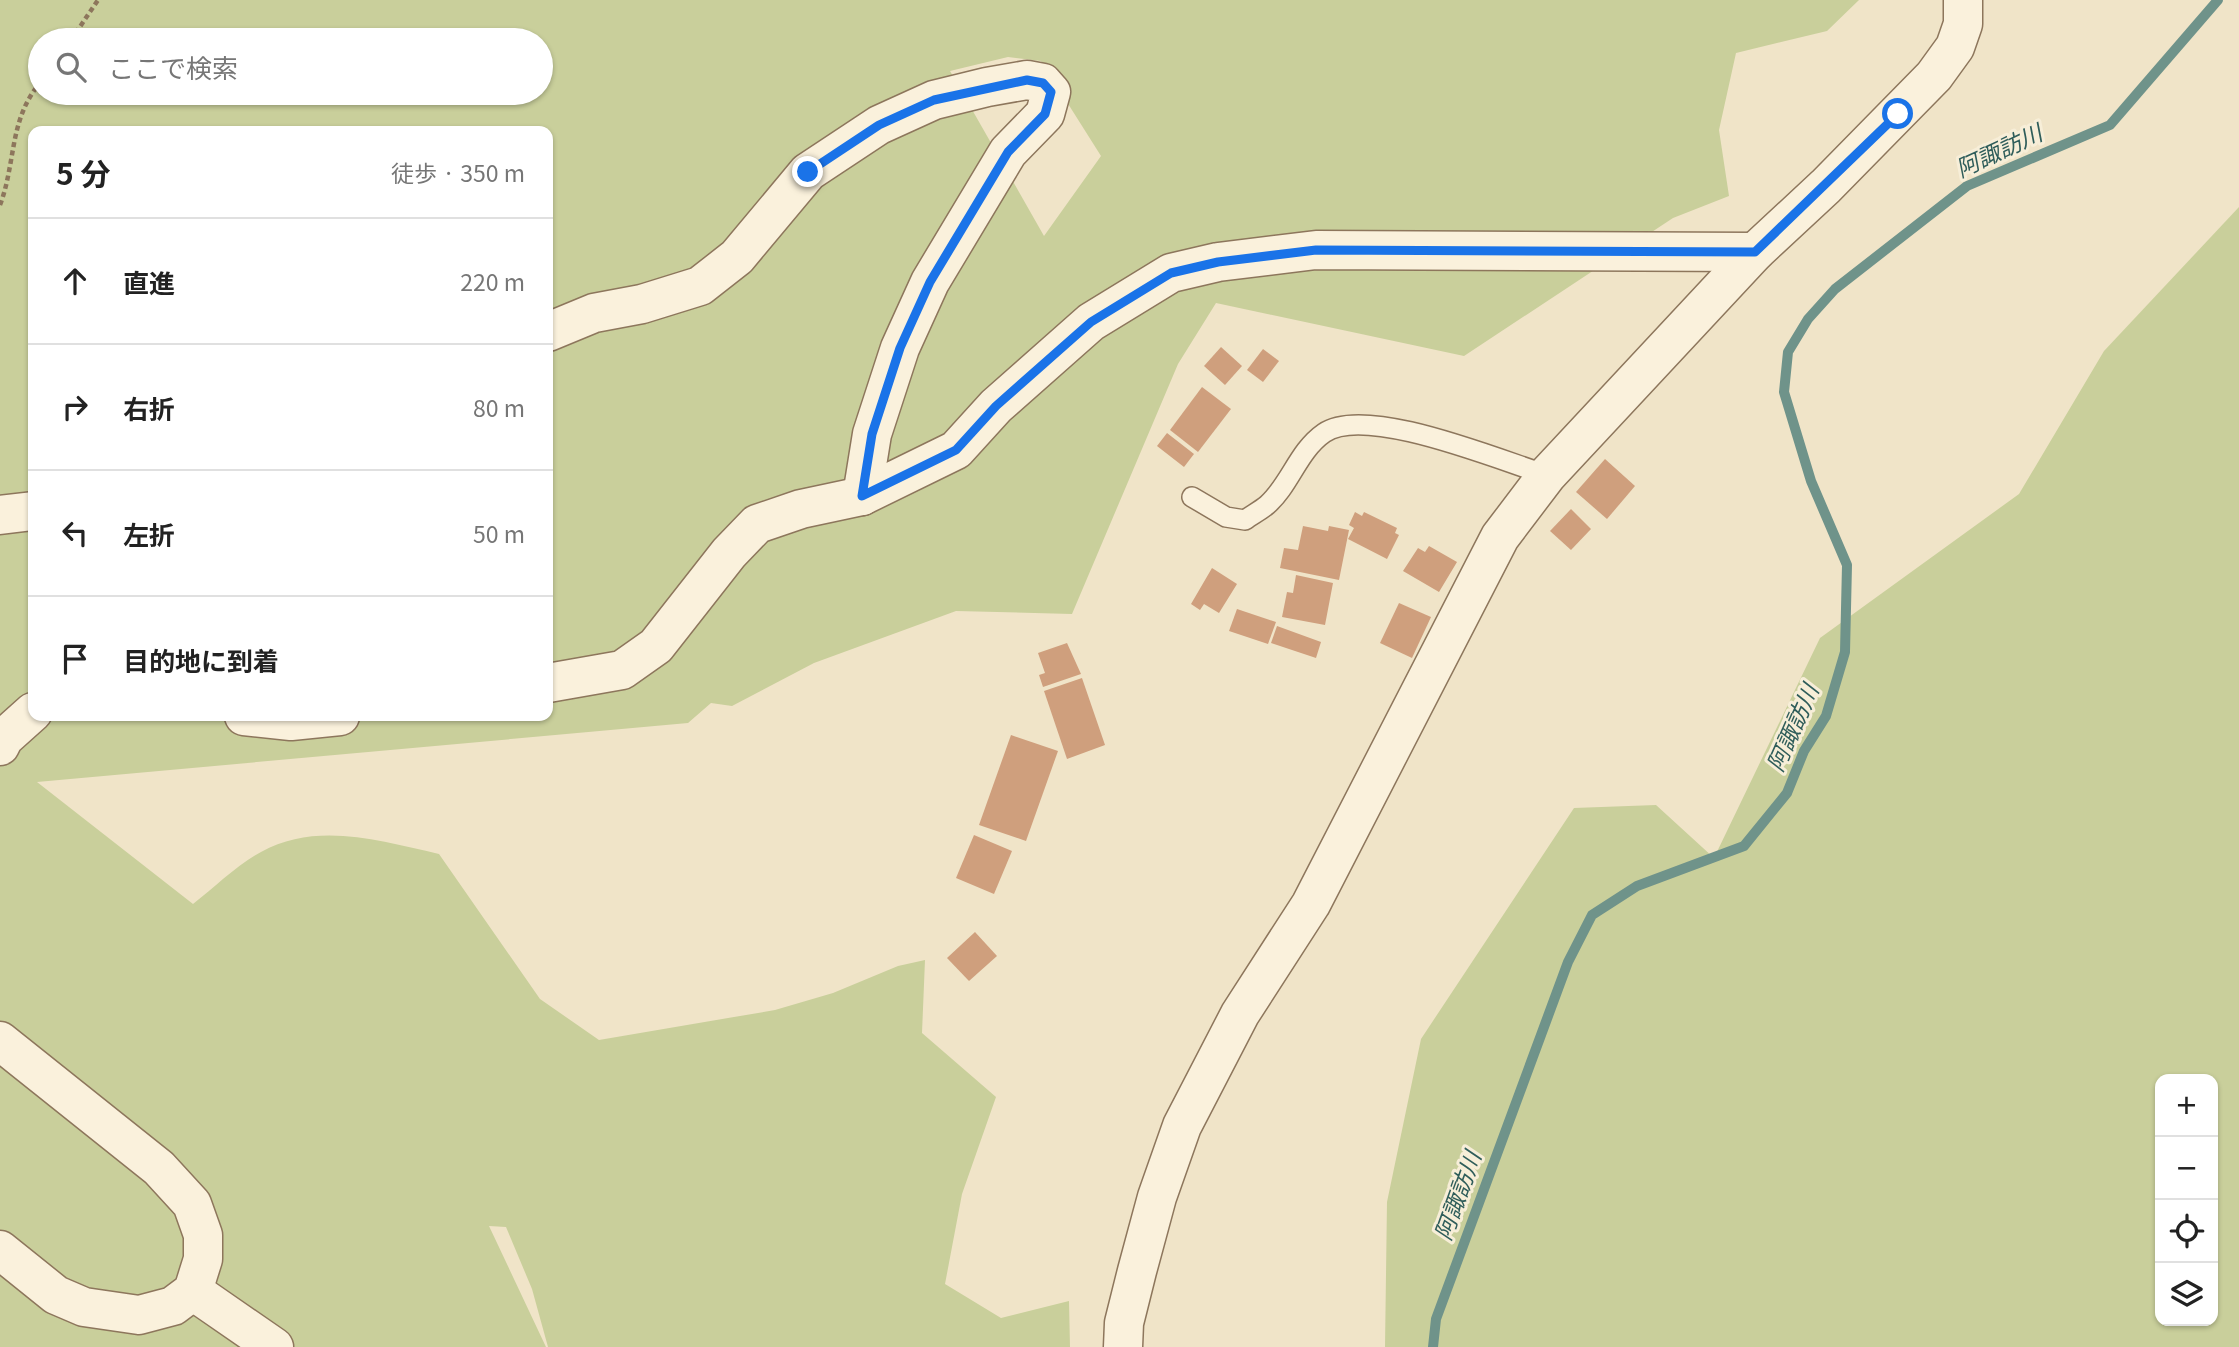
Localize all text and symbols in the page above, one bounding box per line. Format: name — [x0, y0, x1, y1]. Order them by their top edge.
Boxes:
search box — [28, 28, 553, 105]
icon: search — [52, 48, 90, 86]
text: ここで検索 — [108, 48, 238, 85]
route start — [1882, 98, 1913, 129]
water label: 阿諏訪川 — [1949, 113, 2050, 184]
text: 5 分 — [56, 150, 111, 194]
text: 徒歩 · 350 m — [391, 155, 525, 189]
route end — [792, 156, 823, 187]
icon: ahead — [56, 262, 94, 300]
text: 直進 — [123, 263, 175, 300]
text: 220 m — [460, 264, 525, 298]
icon: right — [56, 388, 94, 426]
text: 右折 — [123, 389, 175, 426]
text: 80 m — [473, 390, 525, 424]
icon: left — [56, 514, 94, 552]
text: 左折 — [123, 515, 175, 552]
text: 50 m — [473, 516, 525, 550]
icon: arrive — [56, 640, 94, 678]
text: 目的地に到着 — [123, 641, 279, 678]
water label: 阿諏訪川 — [1757, 676, 1827, 776]
map controls — [2155, 1074, 2218, 1326]
button: + — [2155, 1074, 2218, 1137]
button: − — [2155, 1137, 2218, 1200]
water label: 阿諏訪川 — [1424, 1143, 1489, 1244]
button: locate — [2155, 1200, 2218, 1263]
button: layers — [2155, 1263, 2218, 1326]

